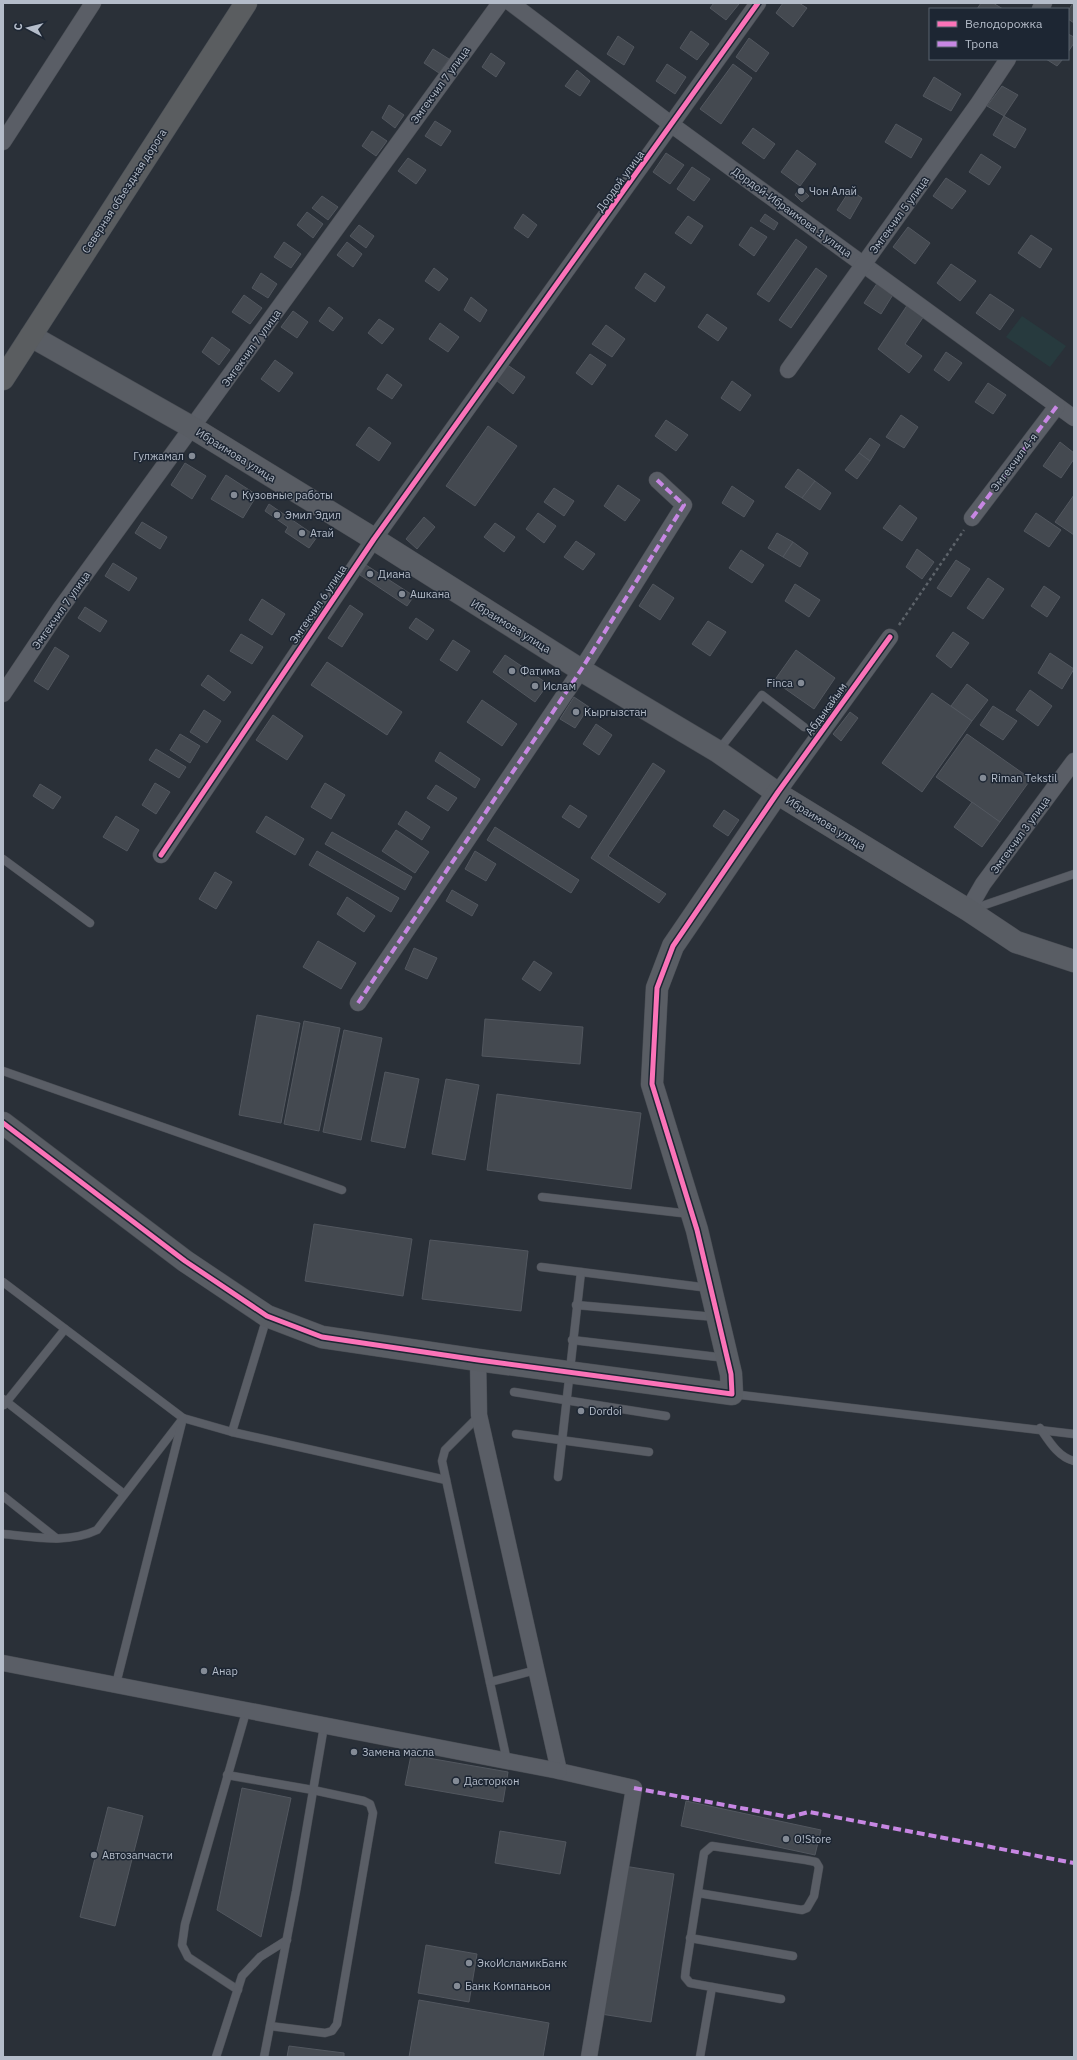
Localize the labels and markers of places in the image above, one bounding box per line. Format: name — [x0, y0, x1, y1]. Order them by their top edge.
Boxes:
place label: Чон Алай — [809, 184, 857, 198]
marker: Чон Алай — [796, 186, 806, 196]
place label: Гулжамал — [133, 449, 184, 463]
marker: Гулжамал — [187, 451, 197, 461]
place label: Кузовные работы — [242, 488, 333, 502]
marker: Кузовные работы — [229, 490, 239, 500]
place label: Эмил Эдил — [285, 508, 341, 522]
marker: Эмил Эдил — [272, 510, 282, 520]
place label: Атай — [310, 526, 334, 540]
marker: Атай — [297, 528, 307, 538]
place label: Диана — [378, 567, 411, 581]
marker: Диана — [365, 569, 375, 579]
place label: Ашкана — [410, 587, 450, 601]
marker: Ашкана — [397, 589, 407, 599]
place label: Фатима — [520, 664, 560, 678]
marker: Фатима — [507, 666, 517, 676]
place label: Finca — [766, 676, 793, 690]
marker: Finca — [796, 678, 806, 688]
place label: Ислам — [543, 679, 576, 693]
marker: Ислам — [530, 681, 540, 691]
place label: Кыргызстан — [584, 705, 647, 719]
marker: Кыргызстан — [571, 707, 581, 717]
place label: Riman Tekstil — [991, 771, 1057, 785]
marker: Riman Tekstil — [978, 773, 988, 783]
place label: Dordoi — [589, 1404, 622, 1418]
marker: Dordoi — [576, 1406, 586, 1416]
place label: Анар — [212, 1664, 238, 1678]
marker: Анар — [199, 1666, 209, 1676]
place label: Замена масла — [362, 1745, 434, 1759]
marker: Замена масла — [349, 1747, 359, 1757]
place label: Дасторкон — [464, 1774, 519, 1788]
marker: Дасторкон — [451, 1776, 461, 1786]
place label: O!Store — [794, 1832, 831, 1846]
marker: O!Store — [781, 1834, 791, 1844]
place label: Автозапчасти — [102, 1848, 173, 1862]
marker: Автозапчасти — [89, 1850, 99, 1860]
place label: ЭкоИсламикБанк — [477, 1956, 567, 1970]
marker: ЭкоИсламикБанк — [464, 1958, 474, 1968]
place label: Банк Компаньон — [465, 1979, 551, 1993]
marker: Банк Компаньон — [452, 1981, 462, 1991]

